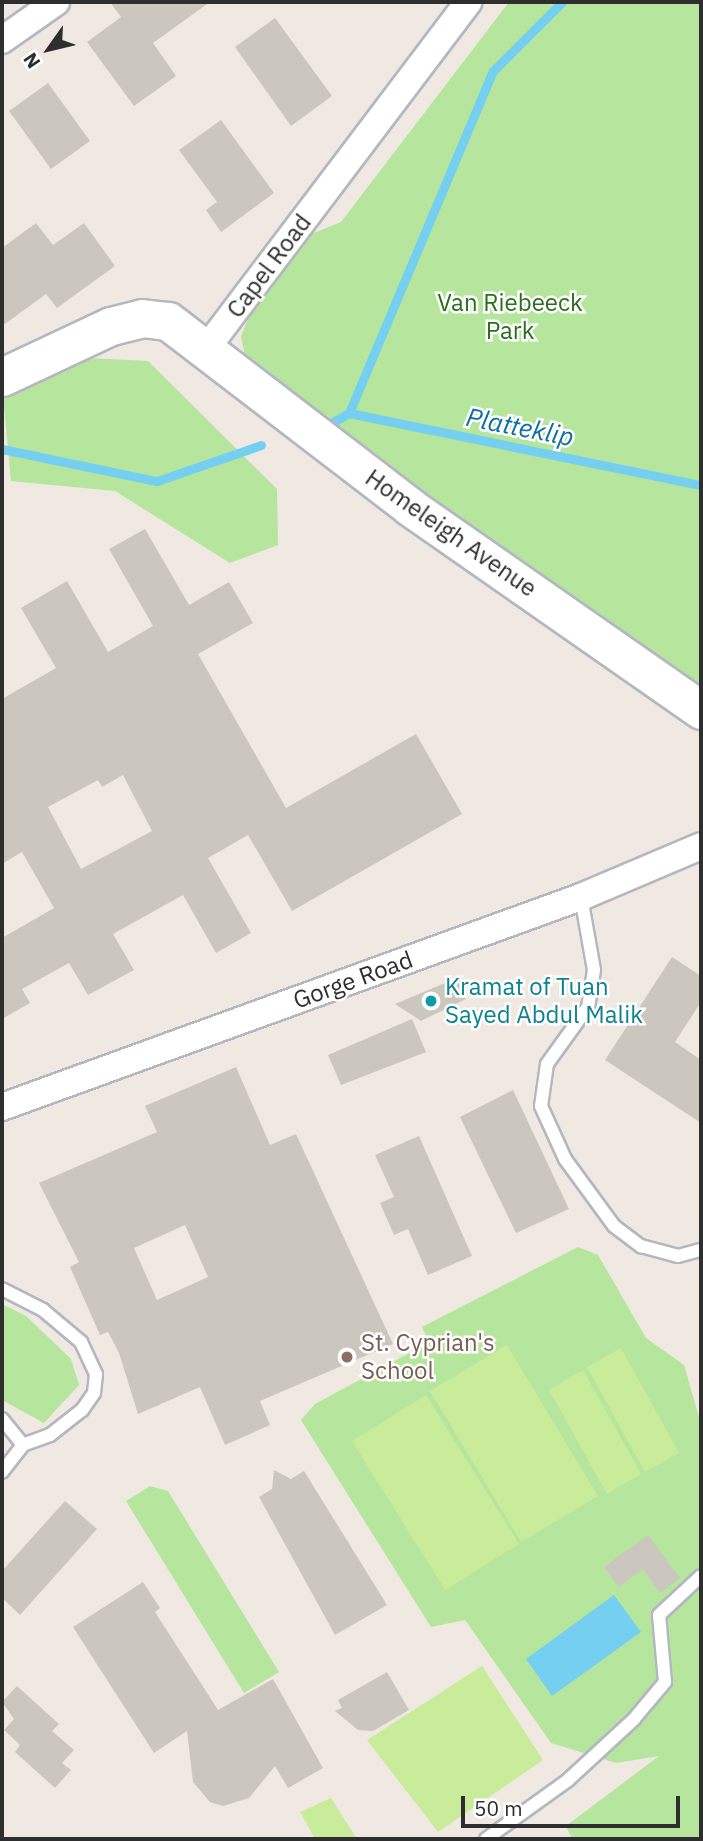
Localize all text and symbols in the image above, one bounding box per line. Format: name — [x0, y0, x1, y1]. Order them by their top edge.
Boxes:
north arrow — [14, 14, 84, 84]
text: N — [18, 48, 45, 73]
street label: Capel Road — [221, 209, 317, 323]
park label: Van Riebeeck Park — [437, 289, 583, 345]
water label: Platteklip — [464, 401, 576, 453]
street label: Homeleigh Avenue — [360, 463, 542, 603]
street label: Gorge Road — [289, 945, 417, 1015]
place label: Kramat of Tuan Sayed Abdul Malik — [445, 973, 643, 1029]
marker: Kramat of Tuan Sayed Abdul Malik — [423, 993, 439, 1009]
place label: St. Cyprian's School — [361, 1329, 495, 1385]
marker: St. Cyprian's School — [339, 1349, 355, 1365]
scale bar — [465, 1782, 684, 1826]
text: 50 m — [474, 1794, 523, 1822]

